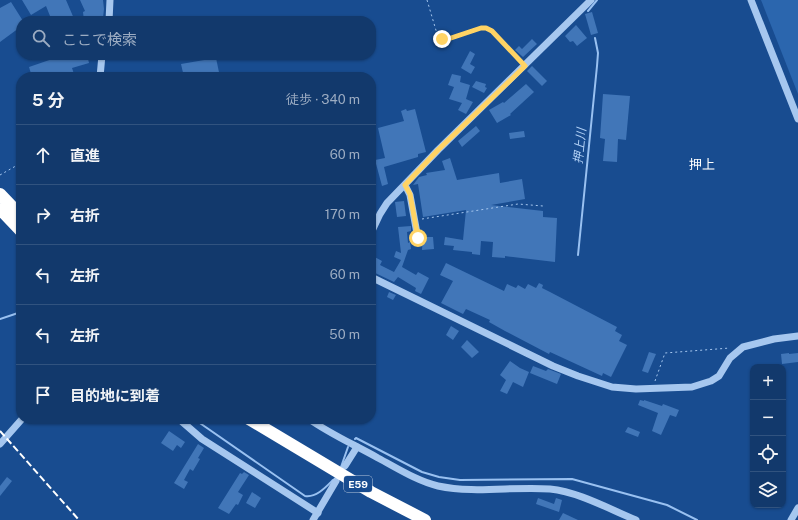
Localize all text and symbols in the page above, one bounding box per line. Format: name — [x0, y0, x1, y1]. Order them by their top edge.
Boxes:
search box — [16, 16, 376, 60]
icon: search — [30, 27, 52, 49]
route end — [433, 30, 451, 48]
text: ここで検索 — [62, 31, 137, 48]
text: 5 分 — [32, 90, 64, 110]
text: 徒歩 · 340 m — [286, 92, 360, 107]
water label: 押上川 — [571, 125, 589, 165]
icon: ahead — [32, 144, 54, 166]
text: 直進 — [70, 147, 100, 164]
text: 60 m — [330, 147, 360, 162]
district label: 押上 — [689, 157, 715, 172]
icon: right — [32, 204, 54, 226]
text: 右折 — [70, 207, 100, 224]
text: 170 m — [325, 207, 360, 222]
route start — [409, 229, 427, 247]
icon: left — [32, 264, 54, 286]
text: 左折 — [70, 267, 100, 284]
text: 60 m — [330, 267, 360, 282]
icon: left — [32, 324, 54, 346]
text: 左折 — [70, 327, 100, 344]
text: 50 m — [329, 327, 360, 342]
map controls — [750, 364, 786, 508]
button: + — [750, 364, 786, 400]
icon: arrive — [32, 384, 54, 406]
text: 目的地に到着 — [70, 387, 160, 404]
button: − — [750, 400, 786, 436]
button: locate — [750, 436, 786, 472]
button: layers — [750, 472, 786, 508]
road number: E59 — [344, 476, 372, 492]

